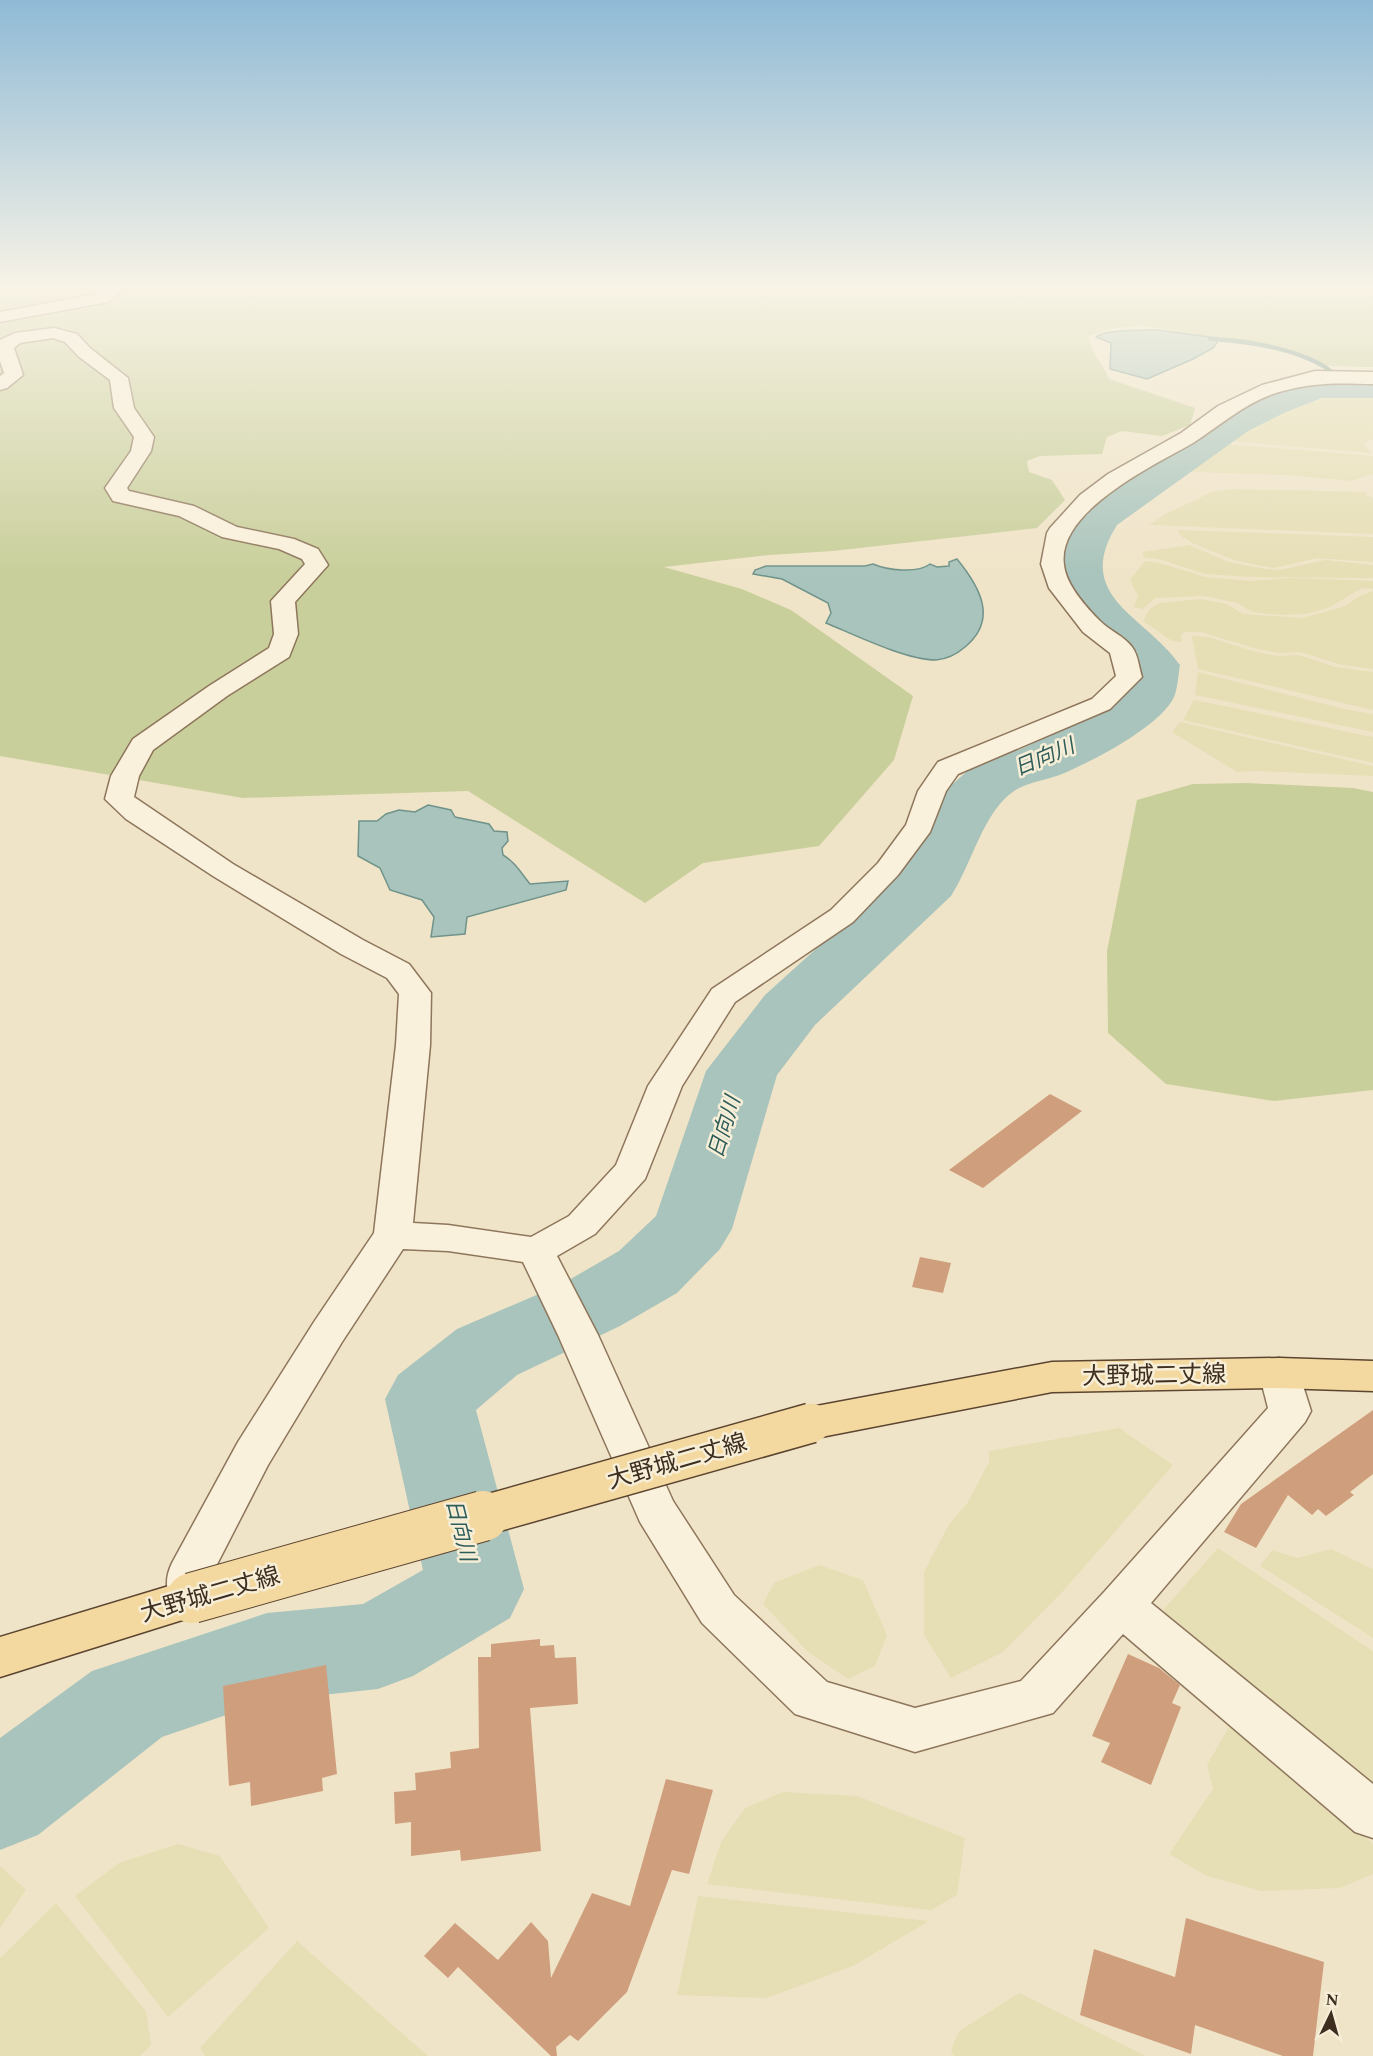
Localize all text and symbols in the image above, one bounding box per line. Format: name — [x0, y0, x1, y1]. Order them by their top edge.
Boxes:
water label: 日向川 — [1009, 730, 1081, 785]
water label: 日向川 — [700, 1091, 750, 1162]
street label: 大野城二丈線 — [1082, 1357, 1226, 1395]
street label: 大野城二丈線 — [603, 1425, 751, 1499]
water label: 日向川 — [437, 1496, 484, 1567]
street label: 大野城二丈線 — [136, 1558, 284, 1632]
north arrow — [1301, 1984, 1361, 2044]
text: N — [1325, 1988, 1340, 2013]

